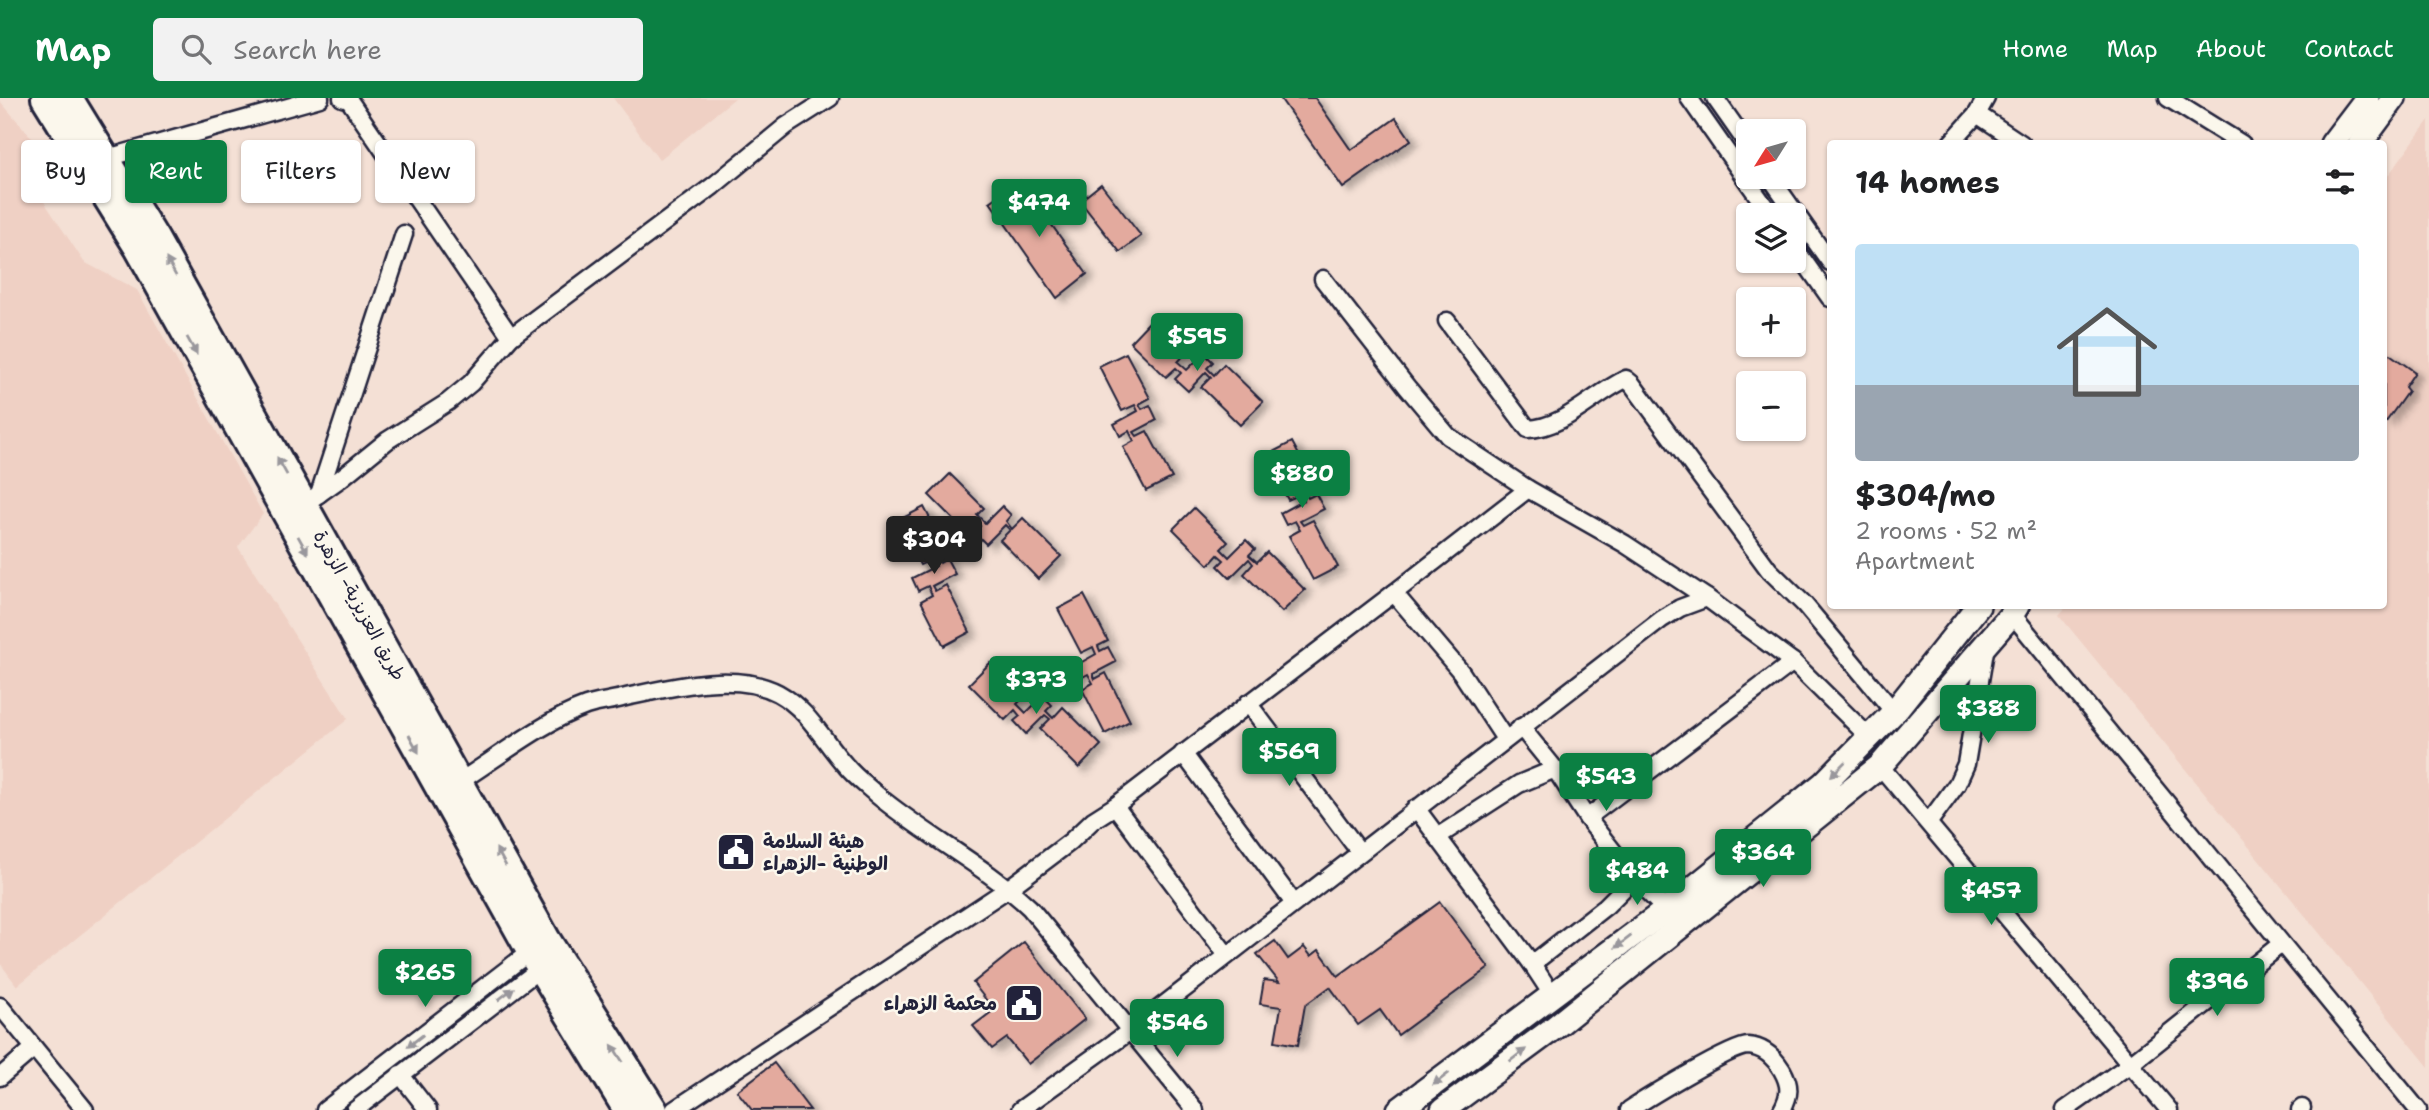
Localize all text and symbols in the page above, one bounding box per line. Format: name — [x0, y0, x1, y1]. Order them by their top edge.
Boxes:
search box — [153, 18, 643, 81]
text: Map — [35, 27, 111, 72]
icon: search — [177, 30, 215, 68]
text: Search here — [233, 32, 382, 67]
text: Home — [2002, 33, 2068, 65]
text: Map — [2106, 33, 2158, 65]
text: About — [2196, 33, 2266, 65]
text: Contact — [2304, 33, 2394, 65]
north arrow — [1736, 119, 1806, 189]
map controls — [1736, 119, 1806, 441]
chip: Buy — [21, 140, 111, 203]
chip: Rent — [125, 140, 227, 203]
chip: Filters — [241, 140, 361, 203]
chip: New — [375, 140, 475, 203]
text: 14 homes — [1855, 162, 2000, 203]
icon: filters — [2321, 163, 2359, 201]
pin: $474 — [998, 180, 1080, 239]
text: $474 — [1008, 187, 1070, 217]
button: layers — [1736, 203, 1806, 273]
one-way arrow — [165, 257, 177, 277]
button: + — [1736, 287, 1806, 357]
icon: home — [2044, 289, 2170, 415]
pin: $595 — [1156, 314, 1238, 373]
text: $595 — [1167, 321, 1227, 351]
one-way arrow — [186, 337, 198, 356]
button: − — [1736, 371, 1806, 441]
pin: $880 — [1261, 450, 1343, 510]
one-way arrow — [276, 456, 288, 475]
text: $880 — [1270, 458, 1334, 488]
text: $304/mo — [1855, 475, 1996, 516]
text: 2 rooms · 52 m² — [1855, 516, 2037, 546]
pin: $304 — [893, 517, 975, 576]
text: $304 — [902, 524, 966, 554]
street label: طريق العزيزية- الزهرة — [308, 525, 411, 685]
one-way arrow — [297, 535, 309, 555]
text: Apartment — [1855, 546, 1975, 576]
pin: $373 — [995, 656, 1077, 716]
text: $373 — [1005, 664, 1067, 694]
pin: $388 — [1947, 686, 2029, 745]
text: $388 — [1956, 693, 2020, 723]
pin: $569 — [1248, 728, 1330, 788]
one-way arrow — [408, 734, 420, 753]
text: $569 — [1258, 736, 1320, 766]
pin: $543 — [1565, 754, 1647, 813]
one-way arrow — [1831, 760, 1847, 777]
text: $543 — [1575, 761, 1637, 791]
place label: هيئة السلامة الوطنية -الزهراء — [763, 829, 888, 876]
pin: $364 — [1722, 830, 1804, 889]
public building icon: هيئة السلامة الوطنية -الزهراء — [715, 831, 757, 873]
text: $364 — [1731, 837, 1795, 867]
one-way arrow — [495, 847, 507, 867]
pin: $484 — [1596, 848, 1678, 907]
text: $484 — [1605, 855, 1669, 885]
pin: $457 — [1950, 868, 2032, 927]
text: $457 — [1960, 875, 2022, 905]
one-way arrow — [1614, 935, 1632, 949]
pin: $265 — [384, 950, 466, 1009]
text: $265 — [394, 957, 456, 987]
pin: $396 — [2176, 958, 2258, 1018]
text: $396 — [2185, 966, 2249, 996]
public building icon: محكمة الزهراء — [1003, 982, 1045, 1024]
one-way arrow — [497, 987, 516, 1001]
place label: محكمة الزهراء — [884, 991, 997, 1016]
pin: $546 — [1136, 1000, 1218, 1059]
text: $546 — [1146, 1007, 1208, 1037]
one-way arrow — [406, 1033, 424, 1048]
one-way arrow — [610, 1043, 623, 1062]
one-way arrow — [1509, 1048, 1527, 1062]
one-way arrow — [1432, 1071, 1450, 1085]

